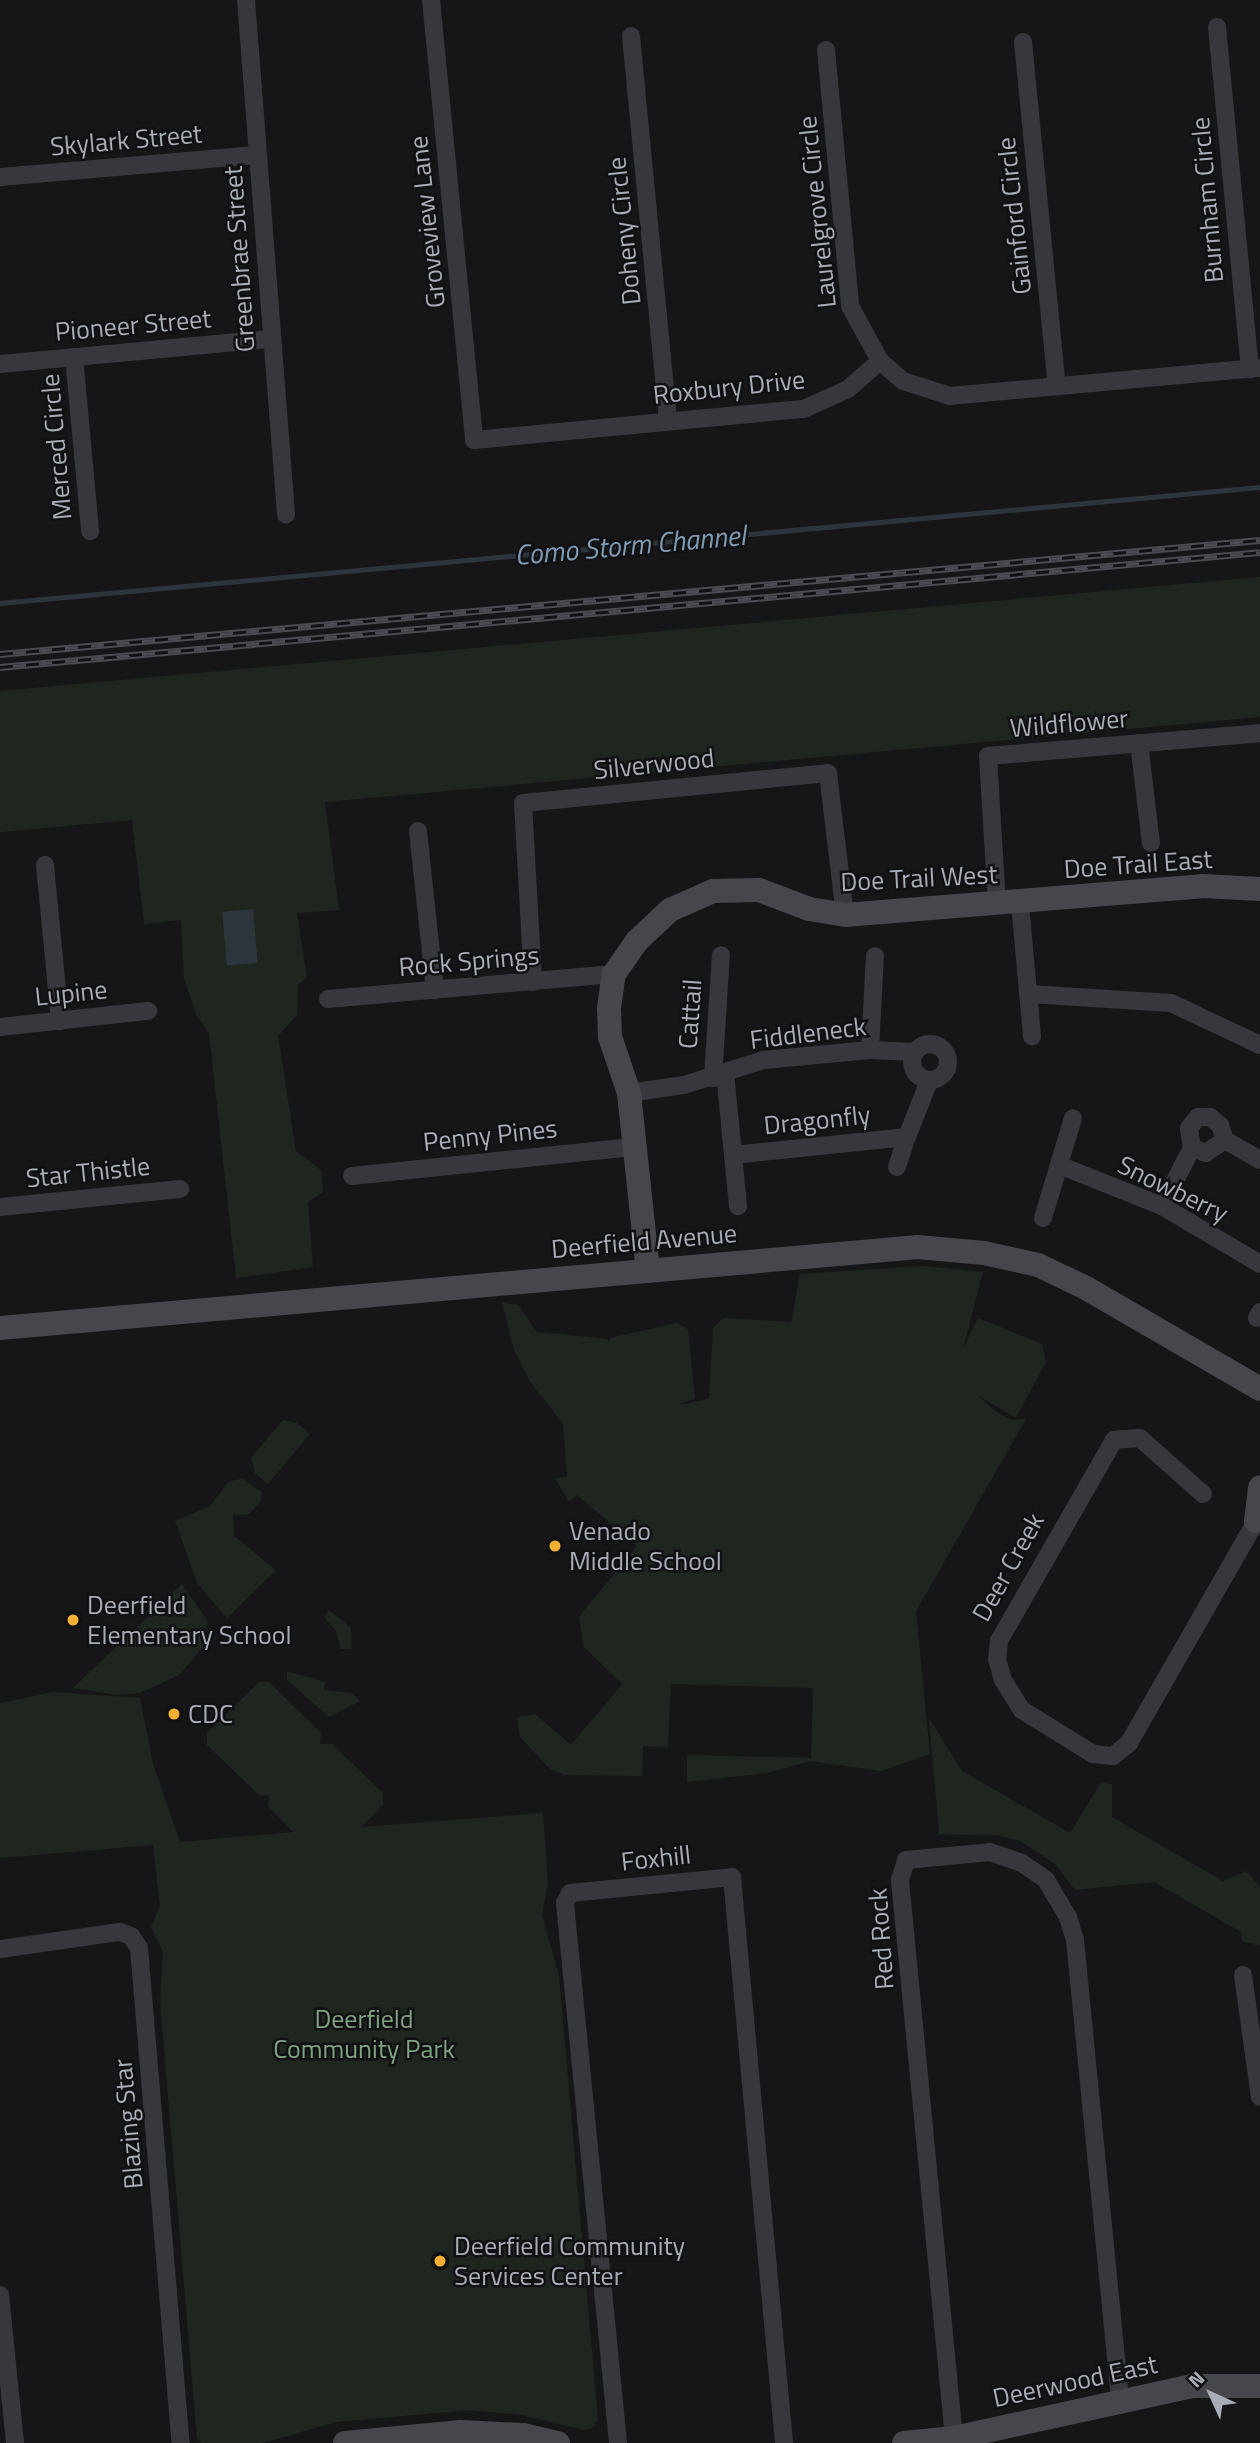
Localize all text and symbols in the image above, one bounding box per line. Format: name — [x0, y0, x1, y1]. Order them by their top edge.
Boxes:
street label: Laurelgrove Circle — [791, 114, 843, 310]
street label: Burnham Circle — [1184, 116, 1230, 284]
street label: Skylark Street — [49, 118, 203, 162]
street label: Groveview Lane — [402, 134, 452, 310]
street label: Gainford Circle — [990, 136, 1038, 296]
street label: Doheny Circle — [601, 155, 647, 307]
street label: Greenbrae Street — [217, 165, 261, 353]
street label: Pioneer Street — [54, 303, 212, 347]
street label: Roxbury Drive — [652, 364, 806, 410]
street label: Merced Circle — [34, 373, 78, 521]
water label: Como Storm Channel — [513, 518, 747, 572]
street label: Wildflower — [1009, 702, 1129, 744]
street label: Silverwood — [592, 742, 716, 786]
street label: Doe Trail East — [1063, 843, 1213, 885]
street label: Doe Trail West — [840, 858, 998, 898]
street label: Rock Springs — [397, 939, 541, 983]
street label: Lupine — [33, 974, 109, 1012]
street label: Cattail — [672, 978, 708, 1050]
street label: Fiddleneck — [748, 1010, 868, 1056]
street label: Dragonfly — [762, 1099, 872, 1141]
street label: Penny Pines — [421, 1112, 559, 1158]
street label: Snowberry — [1113, 1149, 1233, 1229]
street label: Star Thistle — [25, 1150, 151, 1194]
street label: Deerfield Avenue — [550, 1217, 738, 1265]
street label: Deer Creek — [965, 1507, 1051, 1627]
place label: Venado Middle School — [569, 1515, 722, 1576]
marker: Venado Middle School — [547, 1538, 563, 1554]
place label: Deerfield Elementary School — [87, 1589, 292, 1650]
marker: Deerfield Elementary School — [65, 1612, 81, 1628]
place label: CDC — [188, 1698, 233, 1730]
marker: CDC — [166, 1706, 182, 1722]
street label: Foxhill — [620, 1839, 692, 1877]
street label: Red Rock — [862, 1887, 900, 1991]
park label: Deerfield Community Park — [273, 2003, 455, 2064]
street label: Blazing Star — [107, 2058, 149, 2190]
place label: Deerfield Community Services Center — [454, 2230, 685, 2292]
marker: Deerfield Community Services Center — [432, 2253, 448, 2269]
street label: Deerwood East — [990, 2348, 1160, 2414]
north arrow — [1176, 2359, 1246, 2429]
text: N — [1181, 2364, 1211, 2394]

